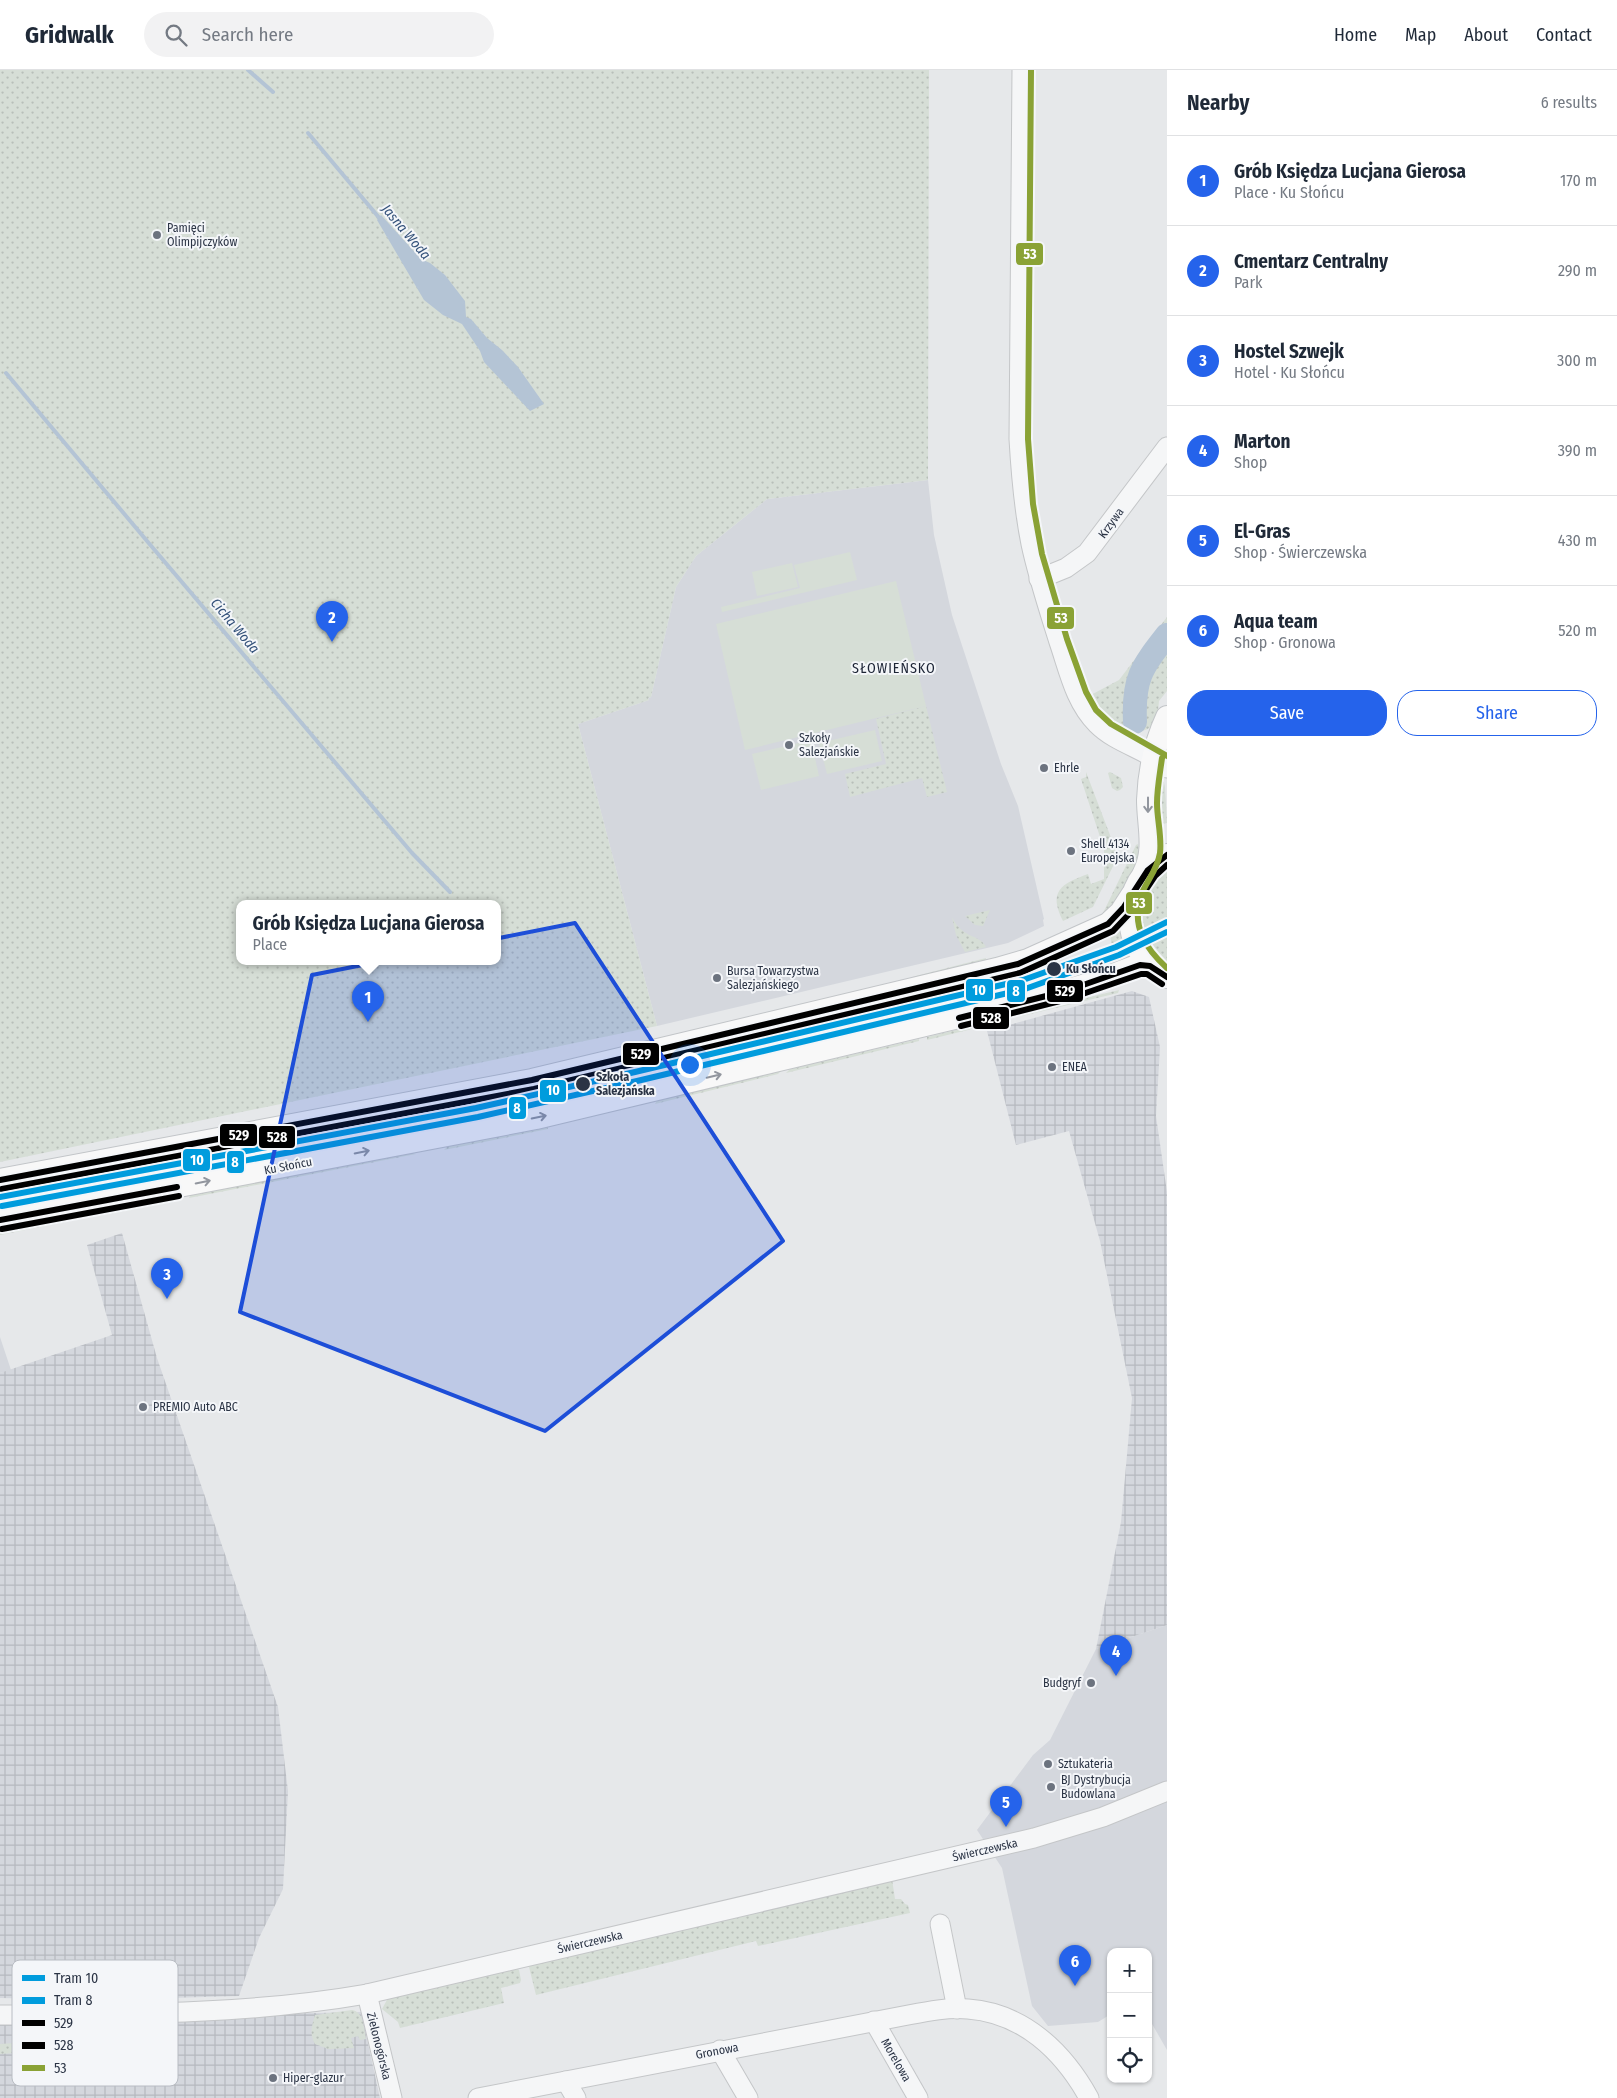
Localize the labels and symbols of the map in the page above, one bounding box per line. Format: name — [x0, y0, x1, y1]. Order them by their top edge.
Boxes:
water label: Jasna Woda — [377, 200, 434, 263]
place label: Pamięci Olimpijczyków — [167, 221, 237, 249]
marker: Pamięci Olimpijczyków — [151, 229, 163, 241]
line badge: 53 — [1015, 242, 1044, 266]
text: 53 — [1023, 246, 1037, 263]
street label: Krzywa — [1095, 505, 1127, 541]
water label: Cicha Woda — [207, 595, 263, 657]
pin: 2 — [316, 601, 348, 642]
line badge: 53 — [1046, 606, 1075, 630]
text: 53 — [1054, 610, 1068, 627]
district label: SŁOWIEŃSKO — [852, 659, 936, 677]
place label: Szkoły Salezjańskie — [799, 731, 859, 759]
marker: Szkoły Salezjańskie — [783, 739, 795, 751]
place label: Ehrle — [1054, 761, 1079, 775]
marker: Ehrle — [1038, 762, 1050, 774]
one-way arrow — [1143, 797, 1153, 813]
place label: Shell 4134 Europejska — [1081, 837, 1135, 865]
marker: Shell 4134 Europejska — [1065, 845, 1077, 857]
line badge: 53 — [1125, 891, 1153, 915]
text: 53 — [1132, 895, 1146, 912]
marker: Ku Słońcu — [1045, 960, 1063, 978]
place label: Ku Słońcu — [1066, 962, 1116, 976]
place label: Bursa Towarzystwa Salezjańskiego — [727, 964, 819, 992]
marker: Bursa Towarzystwa Salezjańskiego — [711, 972, 723, 984]
line badge: 10 — [965, 978, 994, 1002]
line badge: 8 — [1006, 979, 1026, 1003]
line badge: 529 — [1046, 979, 1084, 1003]
pin: 1 — [352, 981, 384, 1022]
text: 10 — [972, 982, 986, 999]
text: 8 — [1012, 983, 1020, 1000]
text: 529 — [1055, 983, 1075, 1000]
line badge: 528 — [972, 1006, 1010, 1030]
text: 528 — [981, 1010, 1002, 1027]
line badge: 529 — [622, 1042, 660, 1066]
text: 529 — [631, 1046, 651, 1063]
your location — [677, 1052, 703, 1078]
place label: ENEA — [1062, 1060, 1088, 1074]
marker: ENEA — [1046, 1061, 1058, 1073]
place label: Szkoła Salezjańska — [596, 1070, 655, 1098]
one-way arrow — [706, 1071, 722, 1080]
marker: Szkoła Salezjańska — [574, 1075, 592, 1093]
line badge: 10 — [539, 1079, 567, 1103]
text: 10 — [546, 1082, 560, 1099]
line badge: 8 — [508, 1096, 527, 1120]
text: 8 — [513, 1100, 521, 1117]
one-way arrow — [530, 1112, 546, 1121]
line badge: 529 — [219, 1123, 258, 1147]
line badge: 528 — [258, 1125, 296, 1149]
text: 529 — [229, 1127, 249, 1144]
text: 528 — [267, 1129, 288, 1146]
one-way arrow — [354, 1146, 370, 1156]
line badge: 10 — [182, 1148, 211, 1172]
line badge: 8 — [226, 1150, 245, 1174]
text: 10 — [190, 1152, 204, 1169]
text: 8 — [231, 1154, 239, 1171]
street label: Ku Słońcu — [263, 1154, 313, 1178]
one-way arrow — [194, 1177, 210, 1186]
pin: 3 — [151, 1258, 183, 1299]
place label: PREMIO Auto ABC — [153, 1400, 238, 1414]
marker: PREMIO Auto ABC — [137, 1401, 149, 1413]
pin: 4 — [1100, 1635, 1132, 1676]
place label: Budgryf — [1043, 1676, 1082, 1690]
marker: Budgryf — [1085, 1677, 1097, 1689]
place label: Sztukateria — [1058, 1757, 1113, 1771]
marker: Sztukateria — [1042, 1758, 1054, 1770]
place label: BJ Dystrybucja Budowlana — [1061, 1773, 1131, 1801]
marker: BJ Dystrybucja Budowlana — [1045, 1781, 1057, 1793]
pin: 5 — [990, 1786, 1022, 1827]
street label: Świerczewska — [951, 1835, 1019, 1864]
street label: Świerczewska — [556, 1927, 624, 1956]
pin: 6 — [1059, 1945, 1091, 1986]
legend — [12, 1960, 178, 2086]
text: Tram 10 — [54, 1970, 98, 1987]
text: Tram 8 — [54, 1992, 92, 2009]
street label: Zielonogórska — [364, 2011, 394, 2081]
text: 529 — [54, 2015, 73, 2032]
street label: Morelowa — [878, 2036, 914, 2084]
text: 528 — [54, 2037, 73, 2054]
street label: Gronowa — [694, 2040, 740, 2062]
text: 53 — [54, 2060, 67, 2077]
place label: Hiper-glazur — [283, 2071, 344, 2085]
marker: Hiper-glazur — [267, 2072, 279, 2084]

